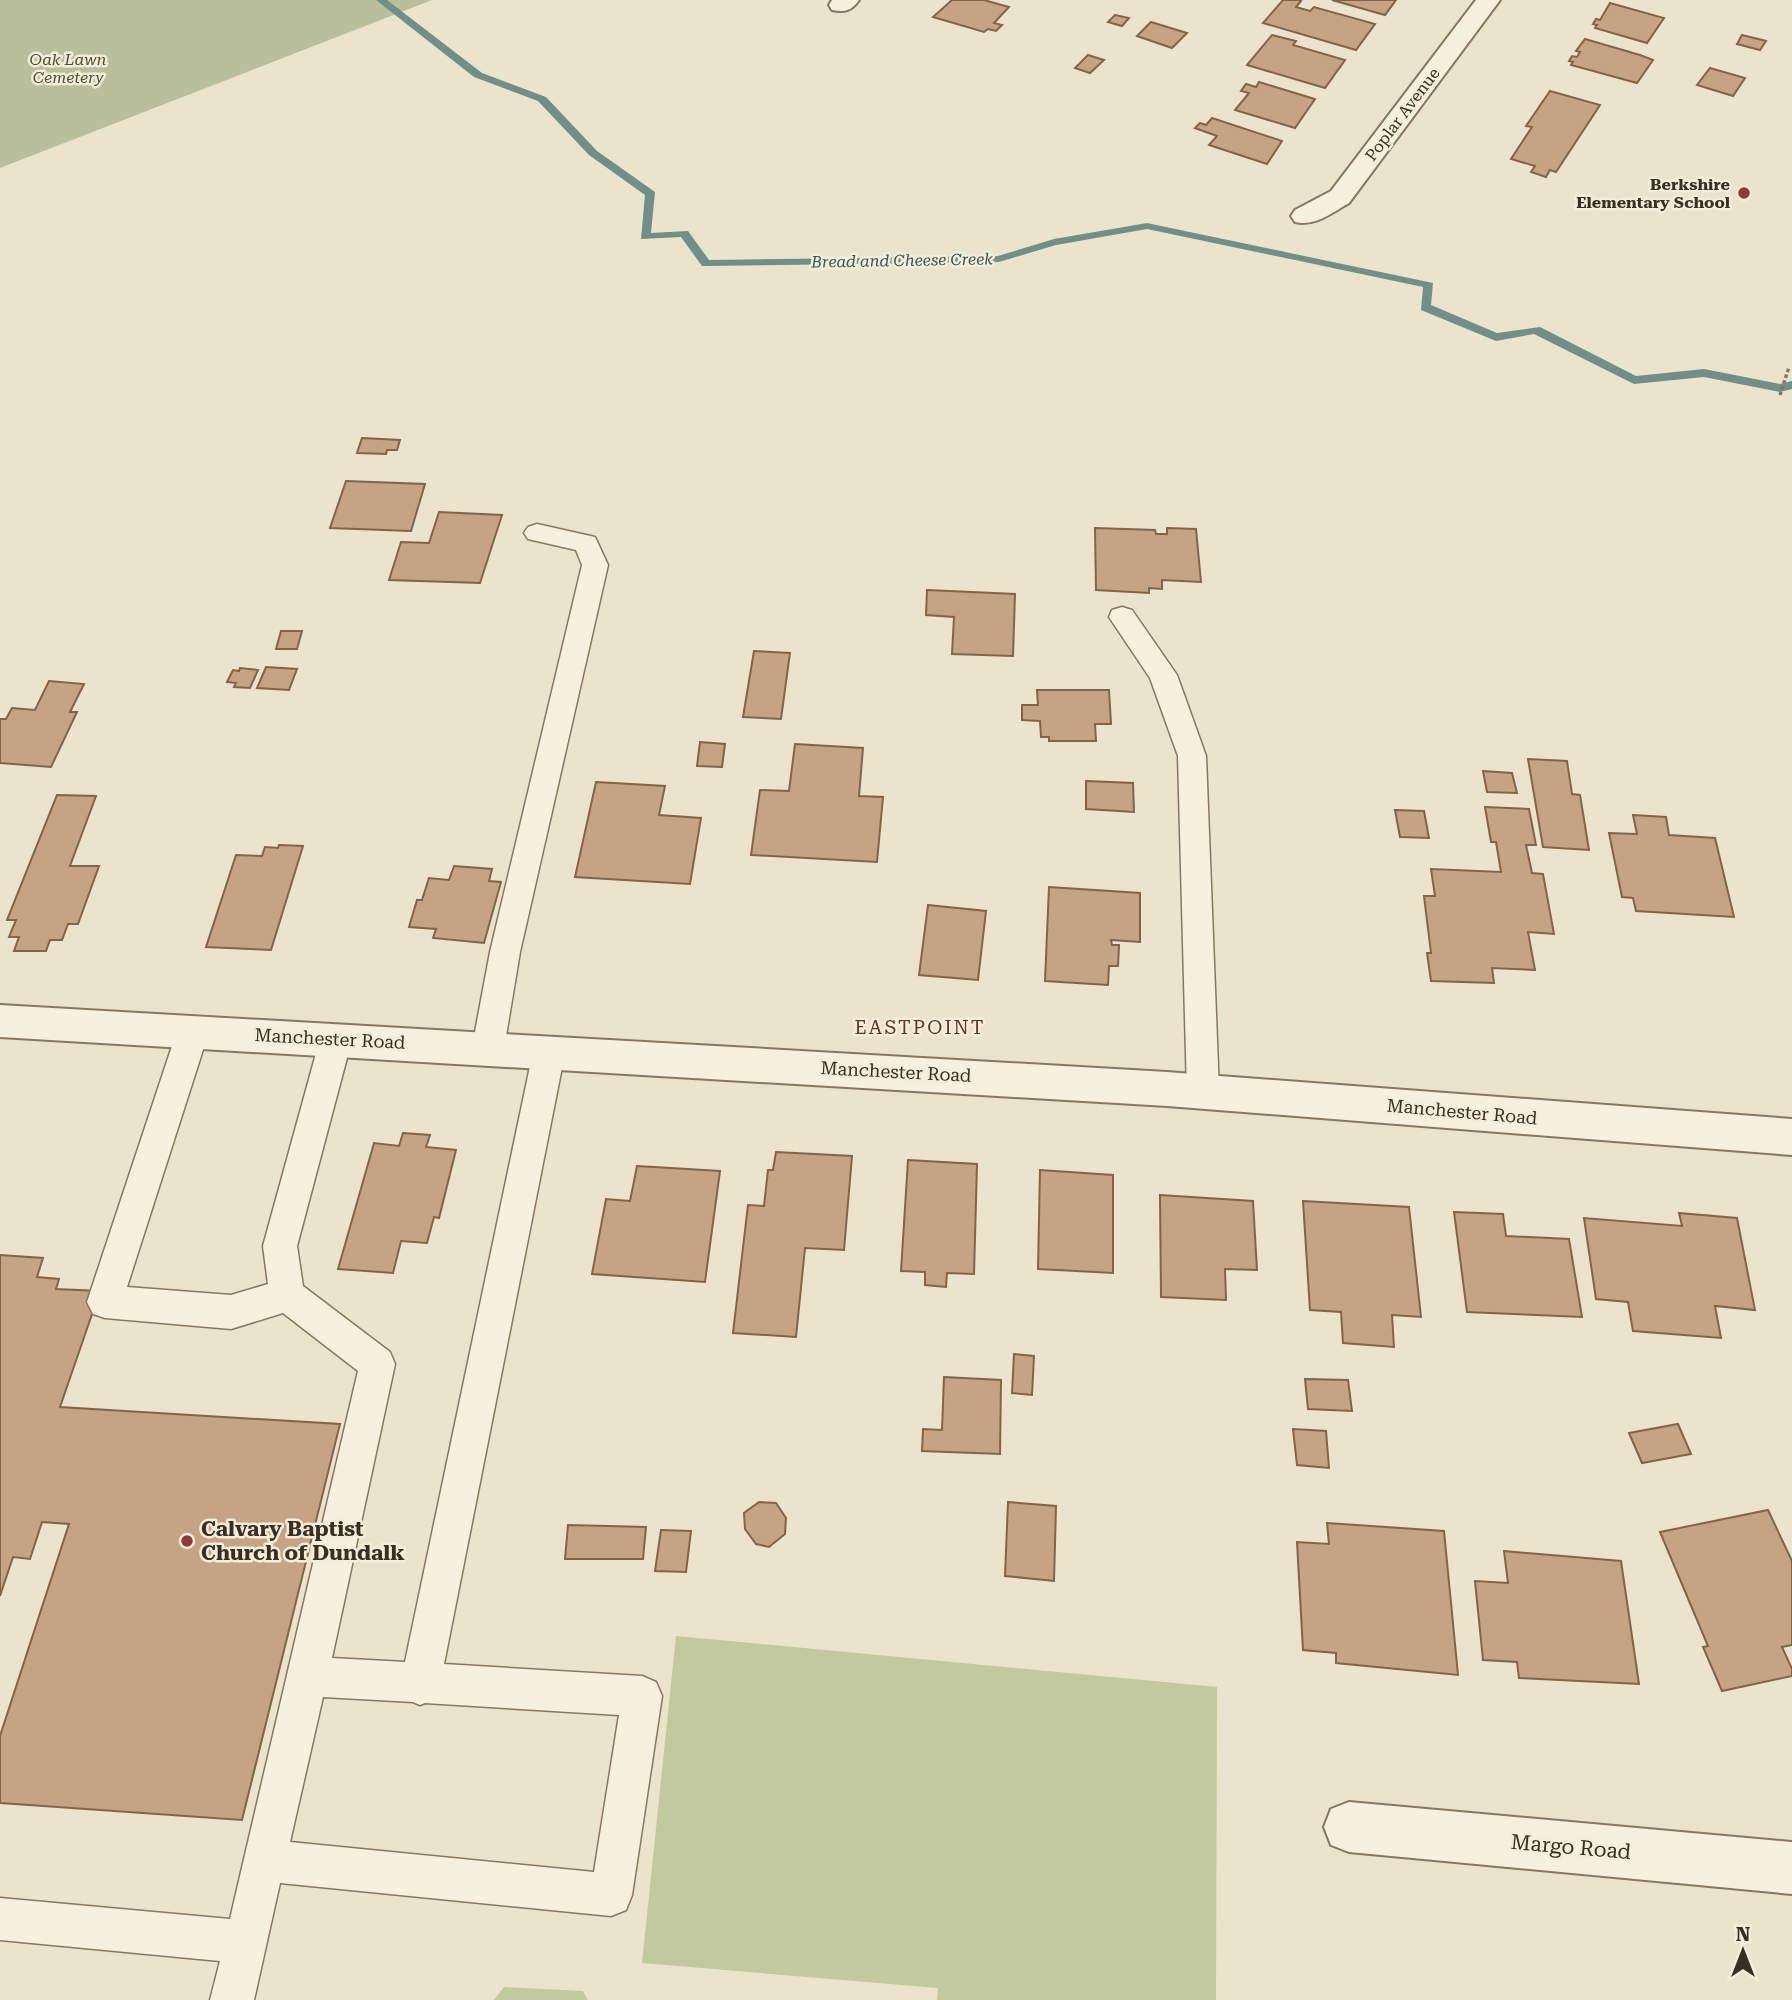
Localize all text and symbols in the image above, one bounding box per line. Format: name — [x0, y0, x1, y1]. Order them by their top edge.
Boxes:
park label: Oak Lawn Cemetery — [30, 50, 107, 87]
street label: Poplar Avenue — [1361, 64, 1444, 165]
place label: Berkshire Elementary School — [1576, 175, 1731, 212]
marker: Berkshire Elementary School — [1736, 185, 1752, 201]
water label: Bread and Cheese Creek — [810, 249, 993, 272]
district label: EASTPOINT — [855, 1016, 985, 1039]
street label: Manchester Road — [254, 1024, 406, 1053]
street label: Manchester Road — [820, 1057, 972, 1086]
street label: Manchester Road — [1386, 1094, 1539, 1129]
place label: Calvary Baptist Church of Dundalk — [201, 1517, 405, 1565]
marker: Calvary Baptist Church of Dundalk — [179, 1533, 195, 1549]
street label: Margo Road — [1510, 1830, 1633, 1864]
north arrow — [1708, 1916, 1778, 1986]
text: N — [1736, 1923, 1751, 1946]

